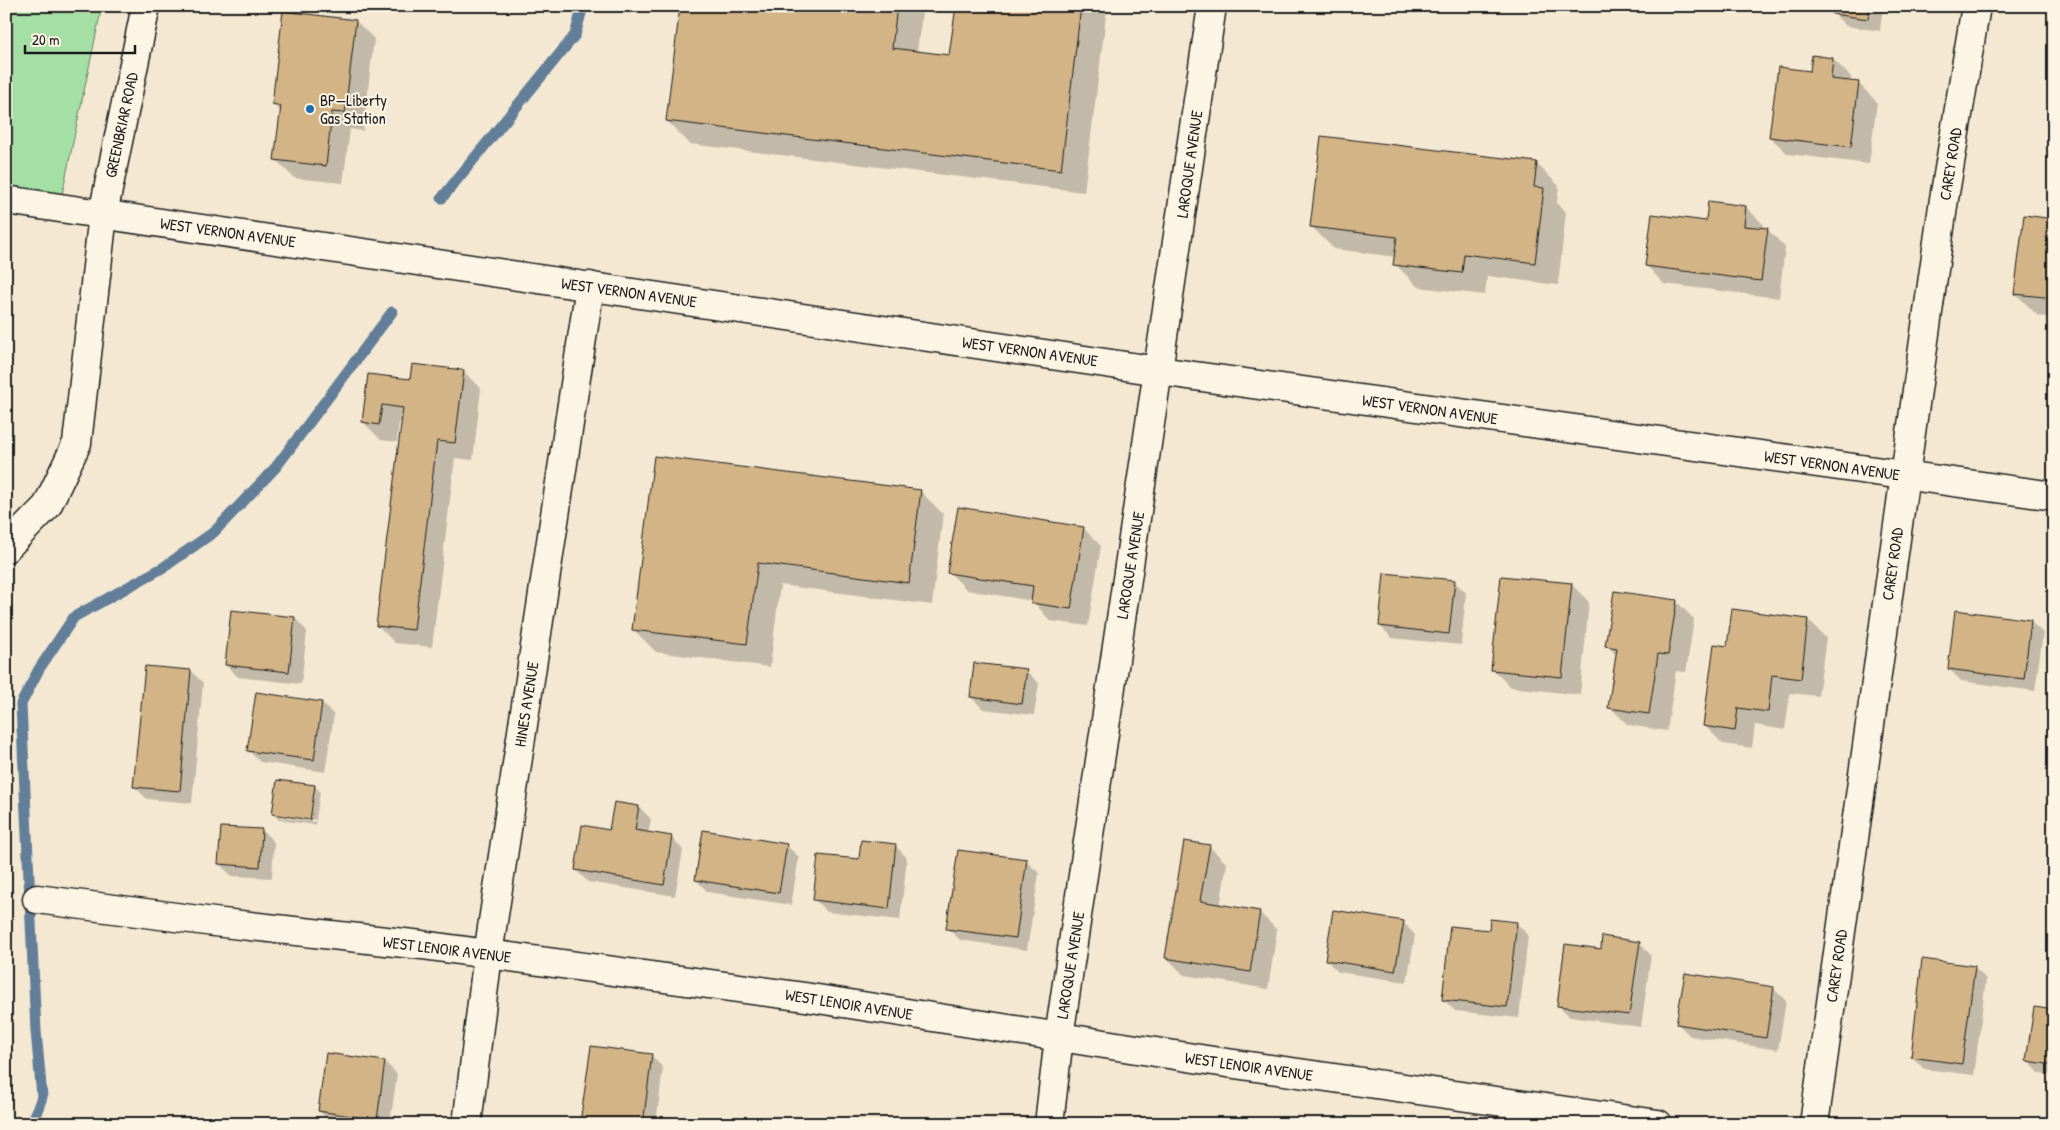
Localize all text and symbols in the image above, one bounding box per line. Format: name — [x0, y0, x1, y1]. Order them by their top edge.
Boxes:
scale bar — [25, 22, 135, 54]
text: 20 m — [32, 29, 59, 50]
street label: GREENBRIAR ROAD — [99, 70, 143, 180]
place label: BP—Liberty Gas Station — [320, 89, 387, 129]
marker: BP—Liberty Gas Station — [304, 103, 316, 115]
street label: LAROQUE AVENUE — [1171, 109, 1207, 219]
street label: CAREY ROAD — [1933, 126, 1967, 202]
street label: WEST VERNON AVENUE — [159, 212, 297, 252]
street label: WEST VERNON AVENUE — [560, 272, 698, 312]
street label: WEST VERNON AVENUE — [961, 331, 1099, 371]
street label: WEST VERNON AVENUE — [1361, 389, 1499, 429]
street label: WEST VERNON AVENUE — [1763, 445, 1901, 485]
street label: LAROQUE AVENUE — [1111, 510, 1149, 620]
street label: CAREY ROAD — [1876, 526, 1908, 602]
street label: HINES AVENUE — [508, 660, 544, 748]
street label: LAROQUE AVENUE — [1051, 910, 1089, 1020]
street label: CAREY ROAD — [1820, 928, 1852, 1004]
street label: WEST LENOIR AVENUE — [382, 930, 512, 968]
street label: WEST LENOIR AVENUE — [784, 983, 914, 1025]
street label: WEST LENOIR AVENUE — [1184, 1046, 1314, 1086]

